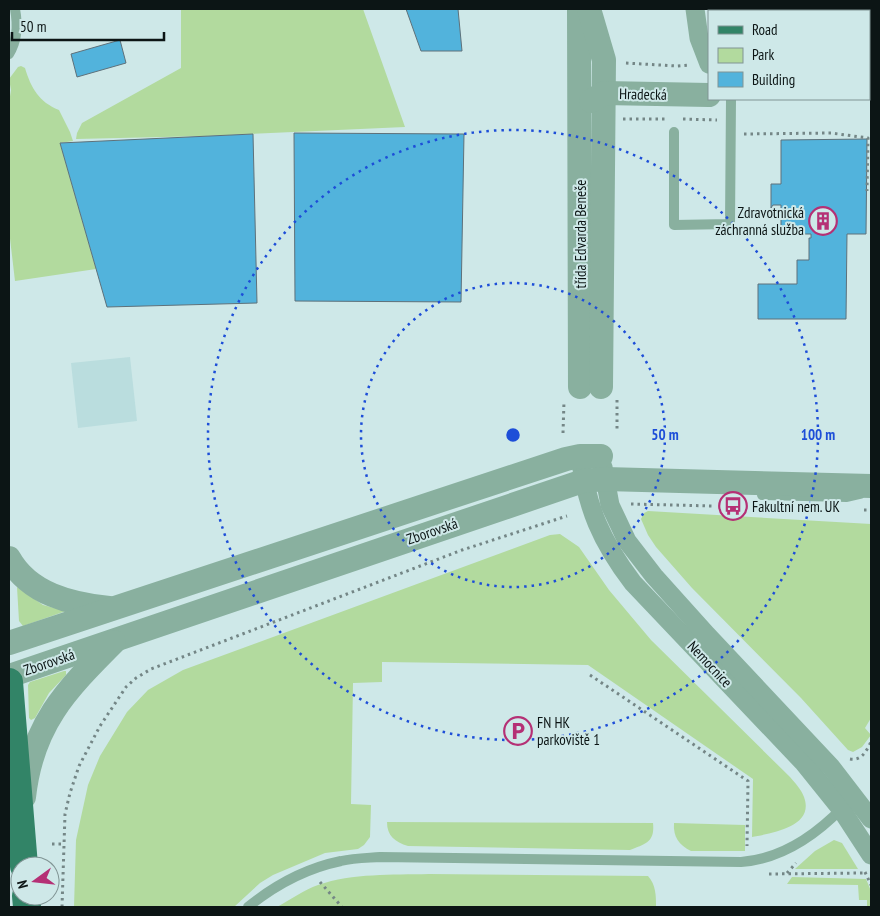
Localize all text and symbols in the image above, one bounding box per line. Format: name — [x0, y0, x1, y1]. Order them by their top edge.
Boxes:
scale bar — [12, 10, 165, 42]
legend — [708, 10, 870, 100]
text: 50 m — [20, 17, 46, 36]
text: Road — [752, 20, 778, 39]
text: Park — [752, 45, 774, 64]
text: Building — [752, 70, 795, 89]
street label: Hradecká — [619, 84, 667, 104]
street label: třída Edvarda Beneše — [571, 179, 590, 289]
place label: Zdravotnická záchranná služba — [715, 203, 804, 239]
building icon: Zdravotnická záchranná služba — [808, 206, 838, 236]
text: 50 m — [651, 425, 679, 444]
text: 100 m — [801, 425, 835, 444]
centre of rings — [504, 426, 522, 444]
bus stop icon: Fakultní nem. UK — [718, 491, 748, 521]
place label: Fakultní nem. UK — [752, 497, 840, 516]
street label: Zborovská — [404, 513, 460, 549]
street label: Nemocnice — [684, 637, 736, 691]
street label: Zborovská — [21, 644, 77, 680]
place label: FN HK parkoviště 1 — [537, 713, 600, 749]
parking icon: FN HK parkoviště 1 — [503, 716, 533, 746]
north arrow — [10, 856, 60, 906]
text: N — [13, 878, 32, 890]

